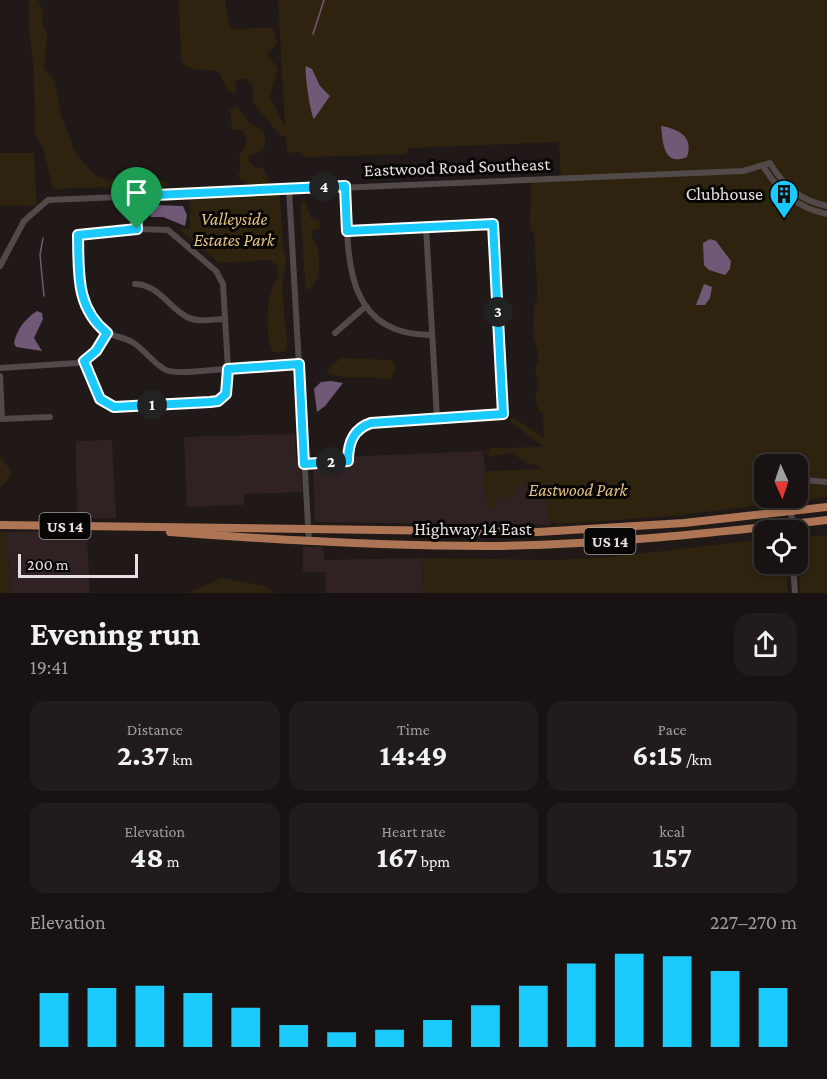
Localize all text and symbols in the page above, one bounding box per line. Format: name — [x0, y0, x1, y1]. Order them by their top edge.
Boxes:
street label: Eastwood Road Southeast — [363, 154, 552, 180]
pin — [111, 167, 162, 229]
pin: 4 — [309, 172, 339, 202]
icon: arrive — [120, 176, 153, 209]
text: 4 — [320, 178, 328, 195]
building icon: Clubhouse — [768, 178, 800, 220]
place label: Clubhouse — [686, 184, 763, 204]
park label: Valleyside Estates Park — [193, 209, 276, 250]
pin: 3 — [483, 297, 513, 327]
text: 3 — [494, 303, 502, 320]
pin: 1 — [137, 390, 167, 420]
text: 1 — [149, 396, 155, 413]
pin: 2 — [316, 447, 346, 477]
text: 2 — [327, 453, 335, 470]
north arrow — [754, 454, 808, 508]
map controls — [754, 454, 808, 574]
park label: Eastwood Park — [529, 480, 629, 500]
road number: US 14 — [40, 513, 90, 539]
street label: Highway 14 East — [414, 519, 533, 539]
button: locate — [754, 520, 808, 574]
road number: US 14 — [584, 528, 636, 554]
scale bar — [18, 551, 138, 578]
text: 200 m — [27, 556, 69, 573]
button: share — [734, 613, 797, 676]
text: Evening run — [30, 615, 200, 652]
text: 19:41 — [30, 656, 68, 678]
text: Distance — [127, 721, 183, 738]
text: Time — [397, 721, 430, 738]
text: Pace — [658, 721, 687, 738]
text: 2.37 — [117, 738, 169, 771]
text: 14:49 — [379, 738, 448, 771]
text: 6:15 — [632, 738, 683, 771]
text: km — [169, 751, 193, 768]
text: /km — [683, 751, 712, 768]
text: Elevation — [125, 823, 185, 840]
text: Heart rate — [382, 823, 445, 840]
text: kcal — [659, 823, 685, 840]
text: 48 — [130, 840, 164, 873]
text: 167 — [377, 840, 418, 873]
text: 157 — [652, 840, 692, 873]
text: m — [164, 853, 180, 870]
text: bpm — [418, 853, 450, 870]
text: Elevation — [30, 911, 106, 933]
text: 227–270 m — [710, 911, 797, 933]

